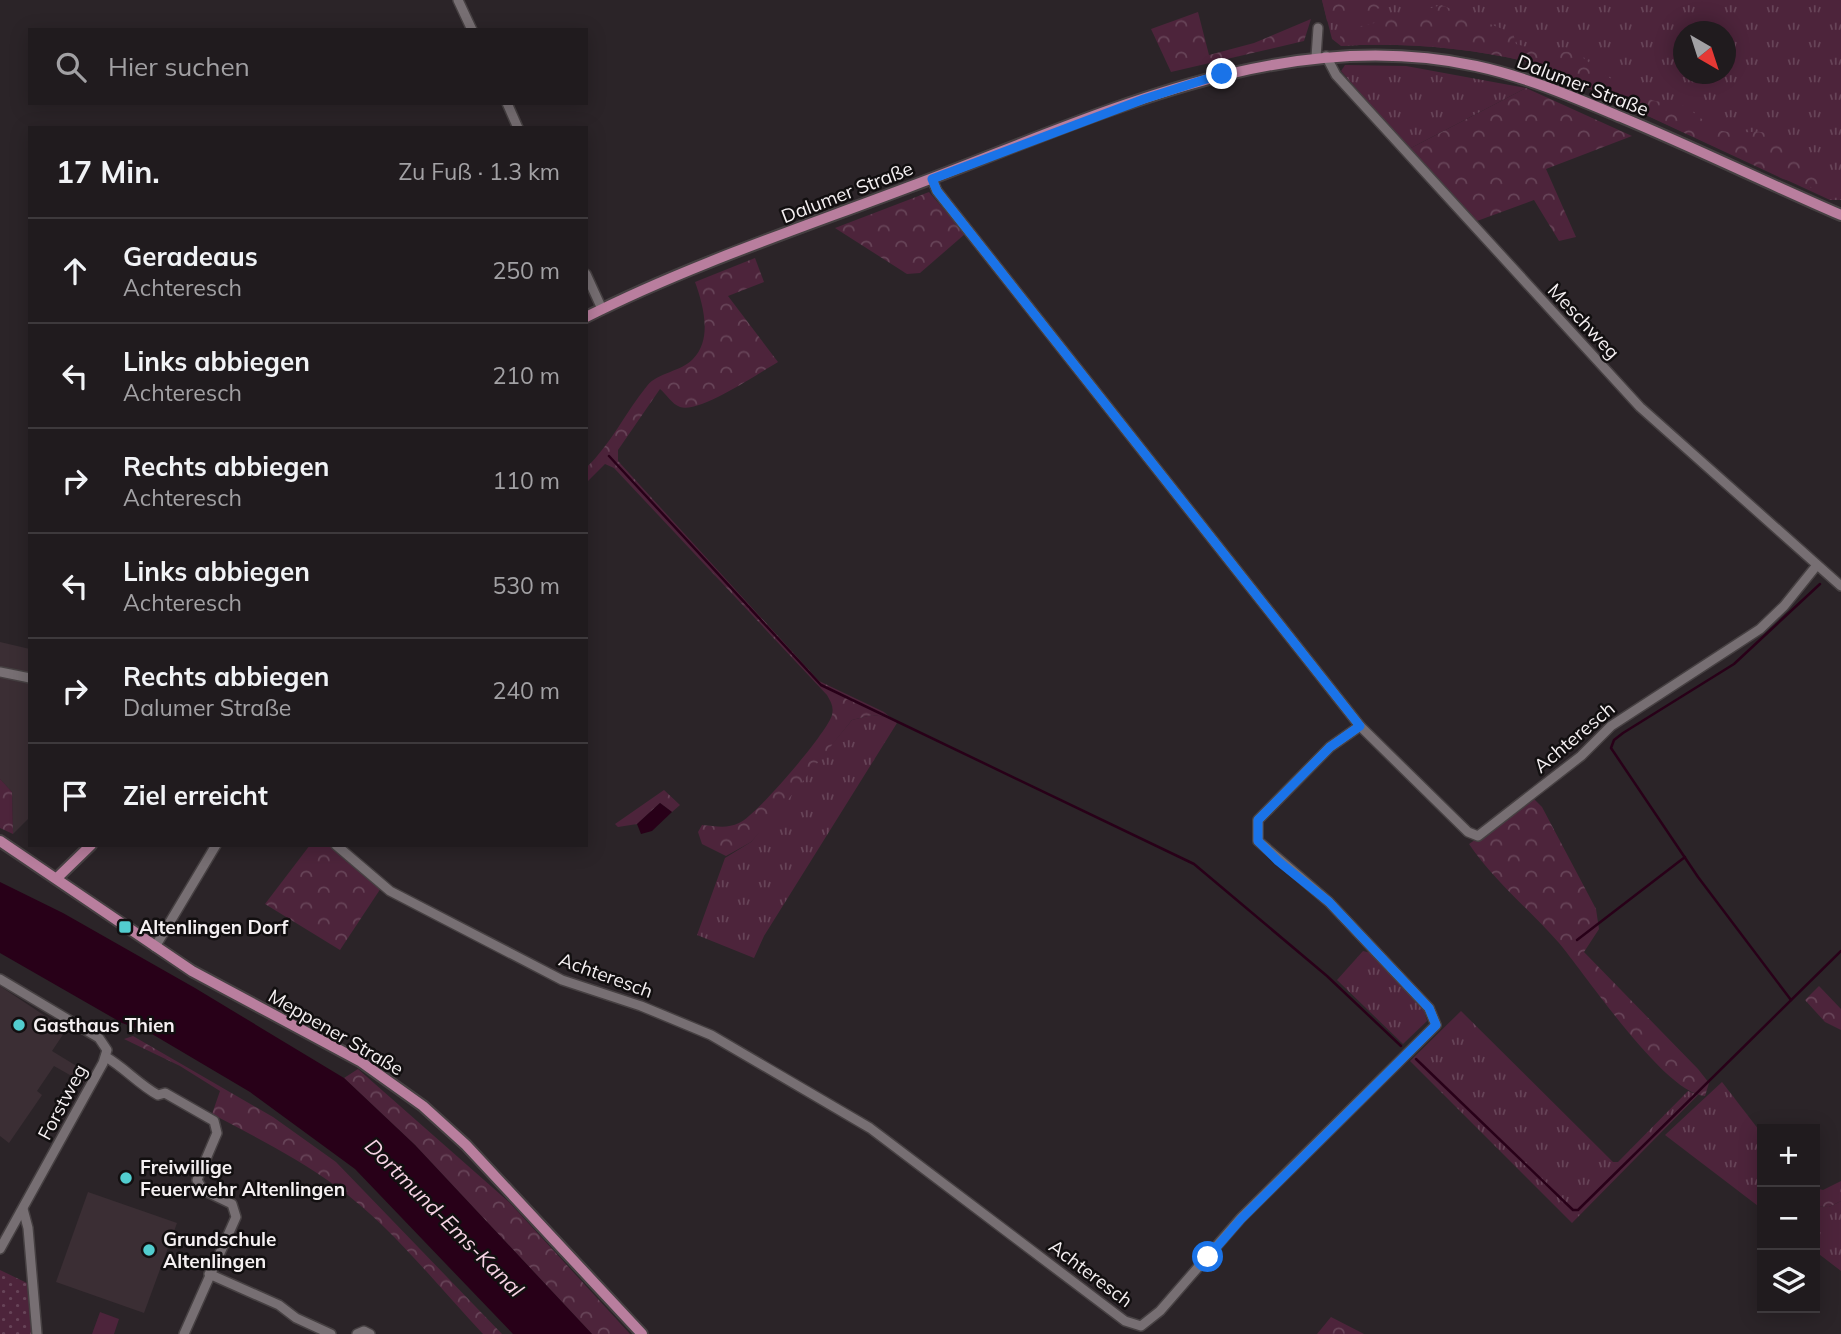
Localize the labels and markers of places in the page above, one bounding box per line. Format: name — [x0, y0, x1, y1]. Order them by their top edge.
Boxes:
place label: Altenlingen Dorf — [139, 915, 289, 939]
marker: Altenlingen Dorf — [117, 919, 133, 935]
place label: Gasthaus Thien — [33, 1013, 175, 1037]
marker: Gasthaus Thien — [11, 1017, 27, 1033]
place label: Freiwillige Feuerwehr Altenlingen — [140, 1155, 345, 1201]
marker: Freiwillige Feuerwehr Altenlingen — [118, 1170, 134, 1186]
place label: Grundschule Altenlingen — [163, 1227, 276, 1273]
marker: Grundschule Altenlingen — [141, 1242, 157, 1258]

